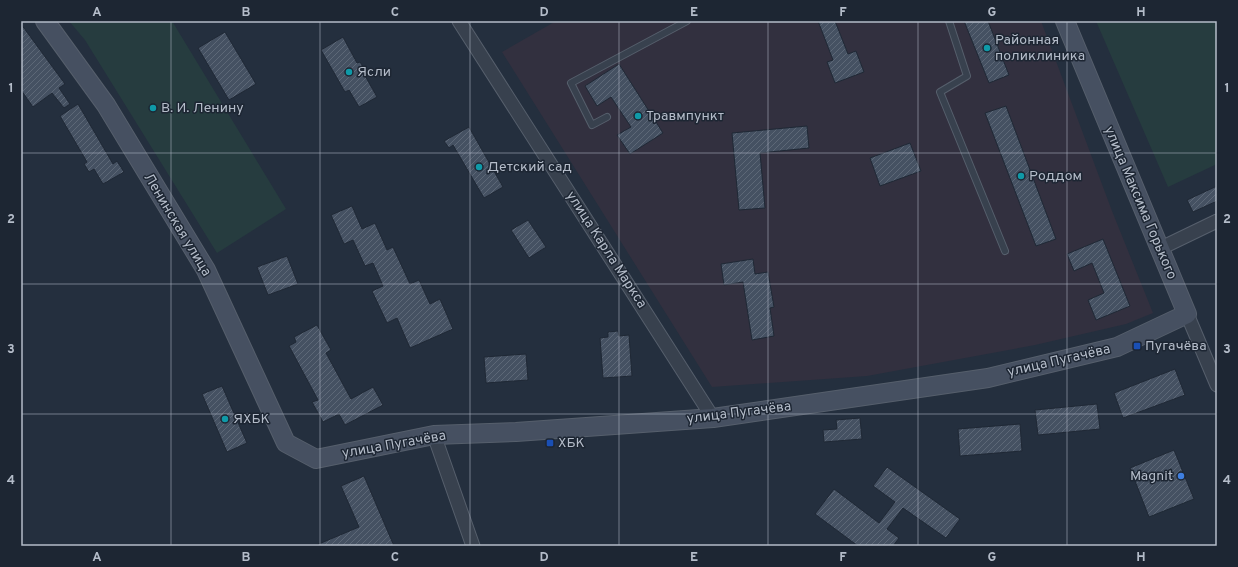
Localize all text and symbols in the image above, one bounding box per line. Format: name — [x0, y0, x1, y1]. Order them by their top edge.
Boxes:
text: A — [92, 5, 102, 21]
text: B — [242, 5, 251, 21]
text: C — [391, 5, 399, 21]
text: D — [539, 5, 549, 21]
text: E — [690, 5, 698, 21]
text: F — [839, 5, 847, 21]
text: G — [988, 5, 997, 21]
text: H — [1136, 5, 1146, 21]
place label: Районная поликлиника — [995, 32, 1085, 65]
marker: Районная поликлиника — [982, 43, 992, 53]
place label: Ясли — [357, 64, 391, 81]
marker: Ясли — [344, 67, 354, 77]
text: 1 — [8, 81, 14, 97]
text: 1 — [1224, 81, 1230, 97]
place label: В. И. Ленину — [161, 100, 244, 117]
marker: В. И. Ленину — [148, 103, 158, 113]
place label: Травмпункт — [646, 108, 724, 125]
marker: Травмпункт — [633, 111, 643, 121]
street label: улица Максима Горького — [1100, 124, 1180, 282]
place label: Детский сад — [487, 159, 572, 176]
marker: Детский сад — [474, 162, 484, 172]
place label: Роддом — [1029, 168, 1082, 185]
street label: Ленинская улица — [139, 170, 215, 280]
marker: Роддом — [1016, 171, 1026, 181]
street label: улица Карла Маркса — [562, 188, 650, 312]
text: 2 — [7, 212, 15, 228]
text: 2 — [1223, 212, 1231, 228]
place label: Пугачёва — [1145, 338, 1207, 355]
street label: улица Пугачёва — [1006, 341, 1112, 381]
marker: Пугачёва — [1132, 341, 1142, 351]
text: 3 — [7, 342, 15, 358]
text: 3 — [1223, 342, 1231, 358]
street label: улица Пугачёва — [686, 398, 792, 428]
place label: ЯХБК — [233, 411, 270, 428]
marker: ЯХБК — [220, 414, 230, 424]
street label: улица Пугачёва — [341, 427, 447, 463]
place label: ХБК — [558, 435, 585, 452]
marker: ХБК — [545, 438, 555, 448]
place label: Magnit — [1130, 468, 1173, 485]
marker: Magnit — [1176, 471, 1186, 481]
text: 4 — [7, 473, 15, 489]
text: 4 — [1223, 473, 1231, 489]
text: A — [92, 550, 102, 566]
text: B — [242, 550, 251, 566]
text: C — [391, 550, 399, 566]
text: D — [539, 550, 549, 566]
text: E — [690, 550, 698, 566]
text: F — [839, 550, 847, 566]
text: G — [988, 550, 997, 566]
text: H — [1136, 550, 1146, 566]

